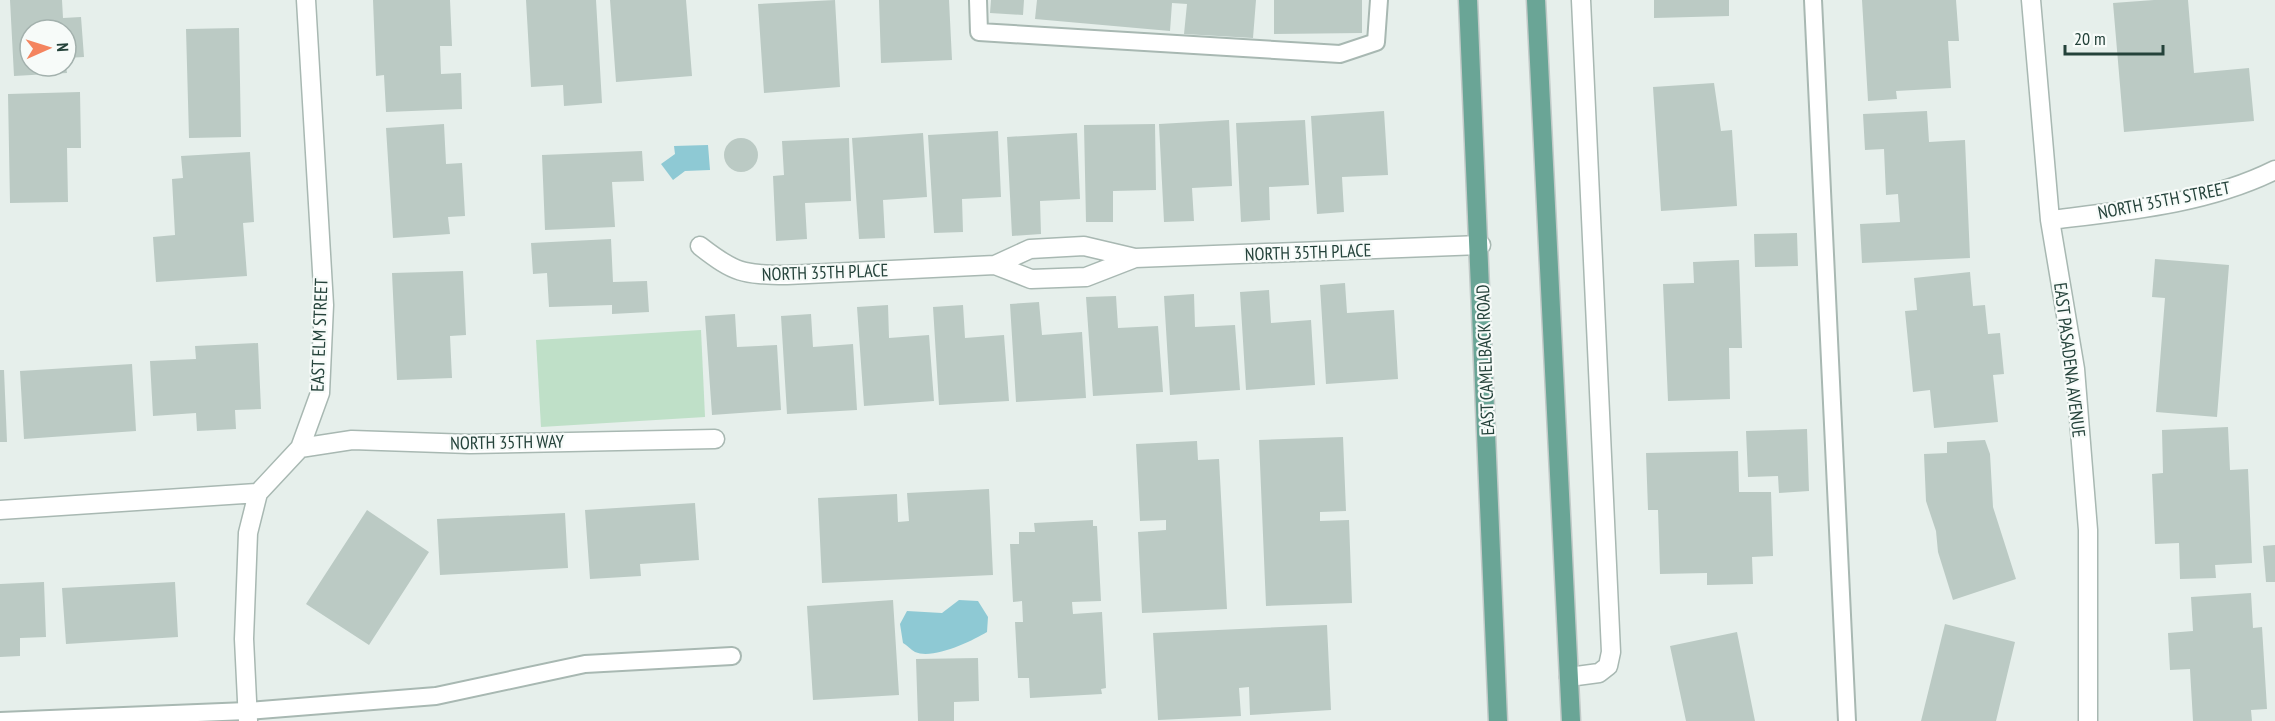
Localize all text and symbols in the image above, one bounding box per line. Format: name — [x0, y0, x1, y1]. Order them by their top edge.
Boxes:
north arrow — [18, 18, 78, 78]
scale bar — [2065, 18, 2162, 56]
text: 20 m — [2074, 27, 2106, 50]
text: N — [53, 42, 73, 52]
street label: NORTH 35TH STREET — [2096, 176, 2232, 224]
street label: NORTH 35TH PLACE — [1244, 238, 1372, 266]
street label: NORTH 35TH PLACE — [761, 258, 889, 286]
street label: EAST ELM STREET — [306, 278, 332, 392]
street label: EAST PASADENA AVENUE — [2049, 281, 2091, 439]
street label: EAST CAMELBACK ROAD — [1471, 284, 1499, 436]
street label: NORTH 35TH WAY — [450, 429, 565, 454]

